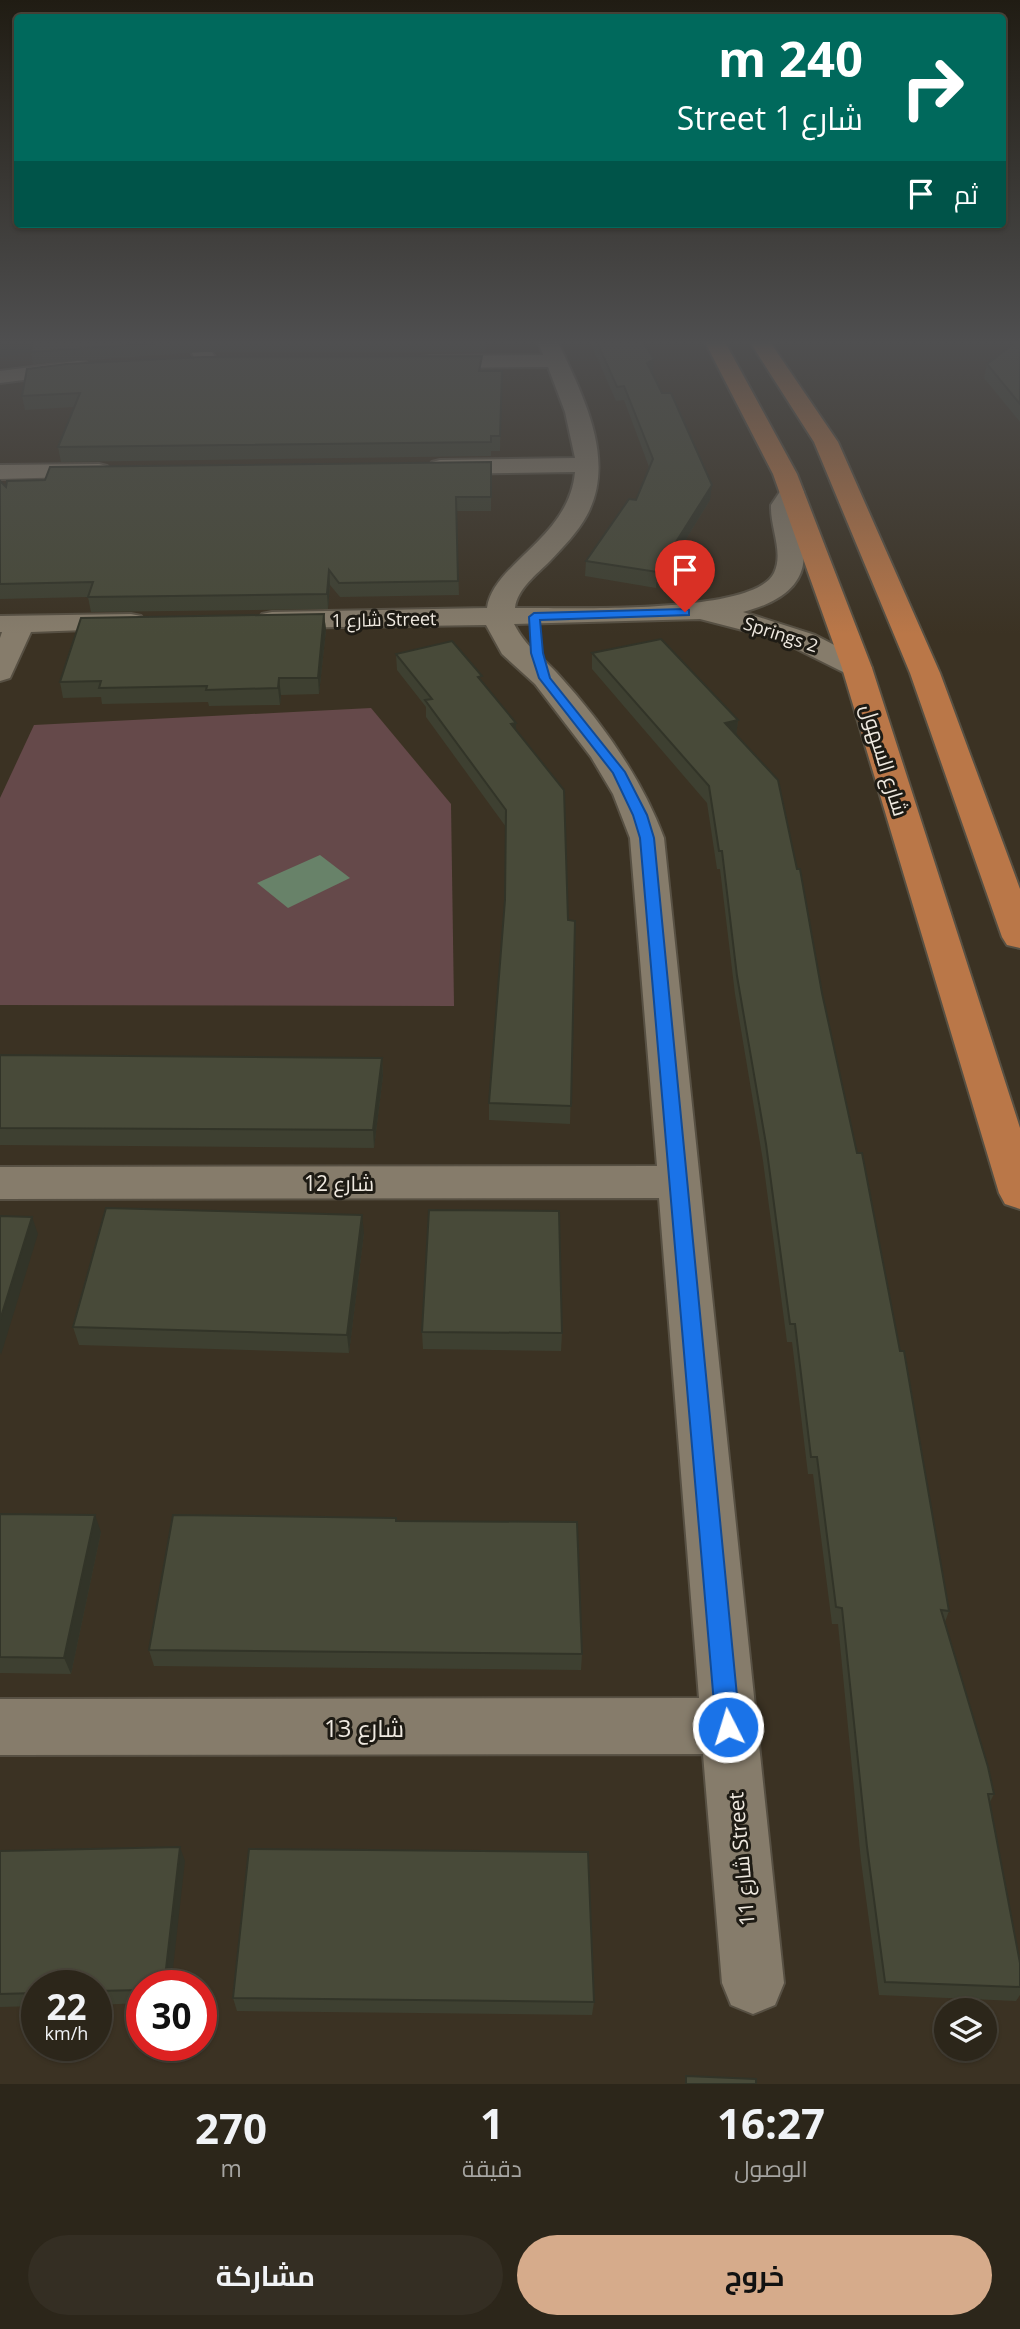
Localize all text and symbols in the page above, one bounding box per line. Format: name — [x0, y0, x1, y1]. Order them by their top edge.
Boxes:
text: 240 m — [718, 25, 863, 91]
icon: right — [887, 42, 978, 133]
text: شارع 1 Street — [677, 96, 863, 139]
icon: arrive — [902, 175, 940, 213]
text: ثم — [954, 176, 978, 212]
pin — [655, 540, 715, 612]
icon: arrive — [666, 551, 704, 589]
street label: شارع 1 Street — [331, 606, 437, 633]
street label: Springs 2 — [741, 611, 821, 657]
street label: شارع السهول — [854, 701, 915, 820]
street label: شارع 12 — [304, 1169, 374, 1198]
position arrow — [691, 1690, 765, 1764]
street label: شارع 13 — [324, 1711, 404, 1745]
street label: شارع 11 Street — [721, 1791, 762, 1927]
speed limit sign: 30 — [126, 1970, 217, 2061]
text: 22 — [46, 1983, 87, 2030]
map controls — [934, 1998, 997, 2061]
button: layers — [934, 1998, 997, 2061]
text: km/h — [45, 2021, 88, 2045]
text: 1 — [480, 2094, 504, 2151]
text: 16:27 — [717, 2094, 825, 2151]
text: 270 — [195, 2099, 267, 2156]
text: m — [220, 2152, 242, 2184]
text: دقيقة — [462, 2152, 522, 2184]
text: الوصول — [734, 2152, 808, 2184]
button: مشاركة — [28, 2235, 503, 2315]
button: خروج — [517, 2235, 992, 2315]

